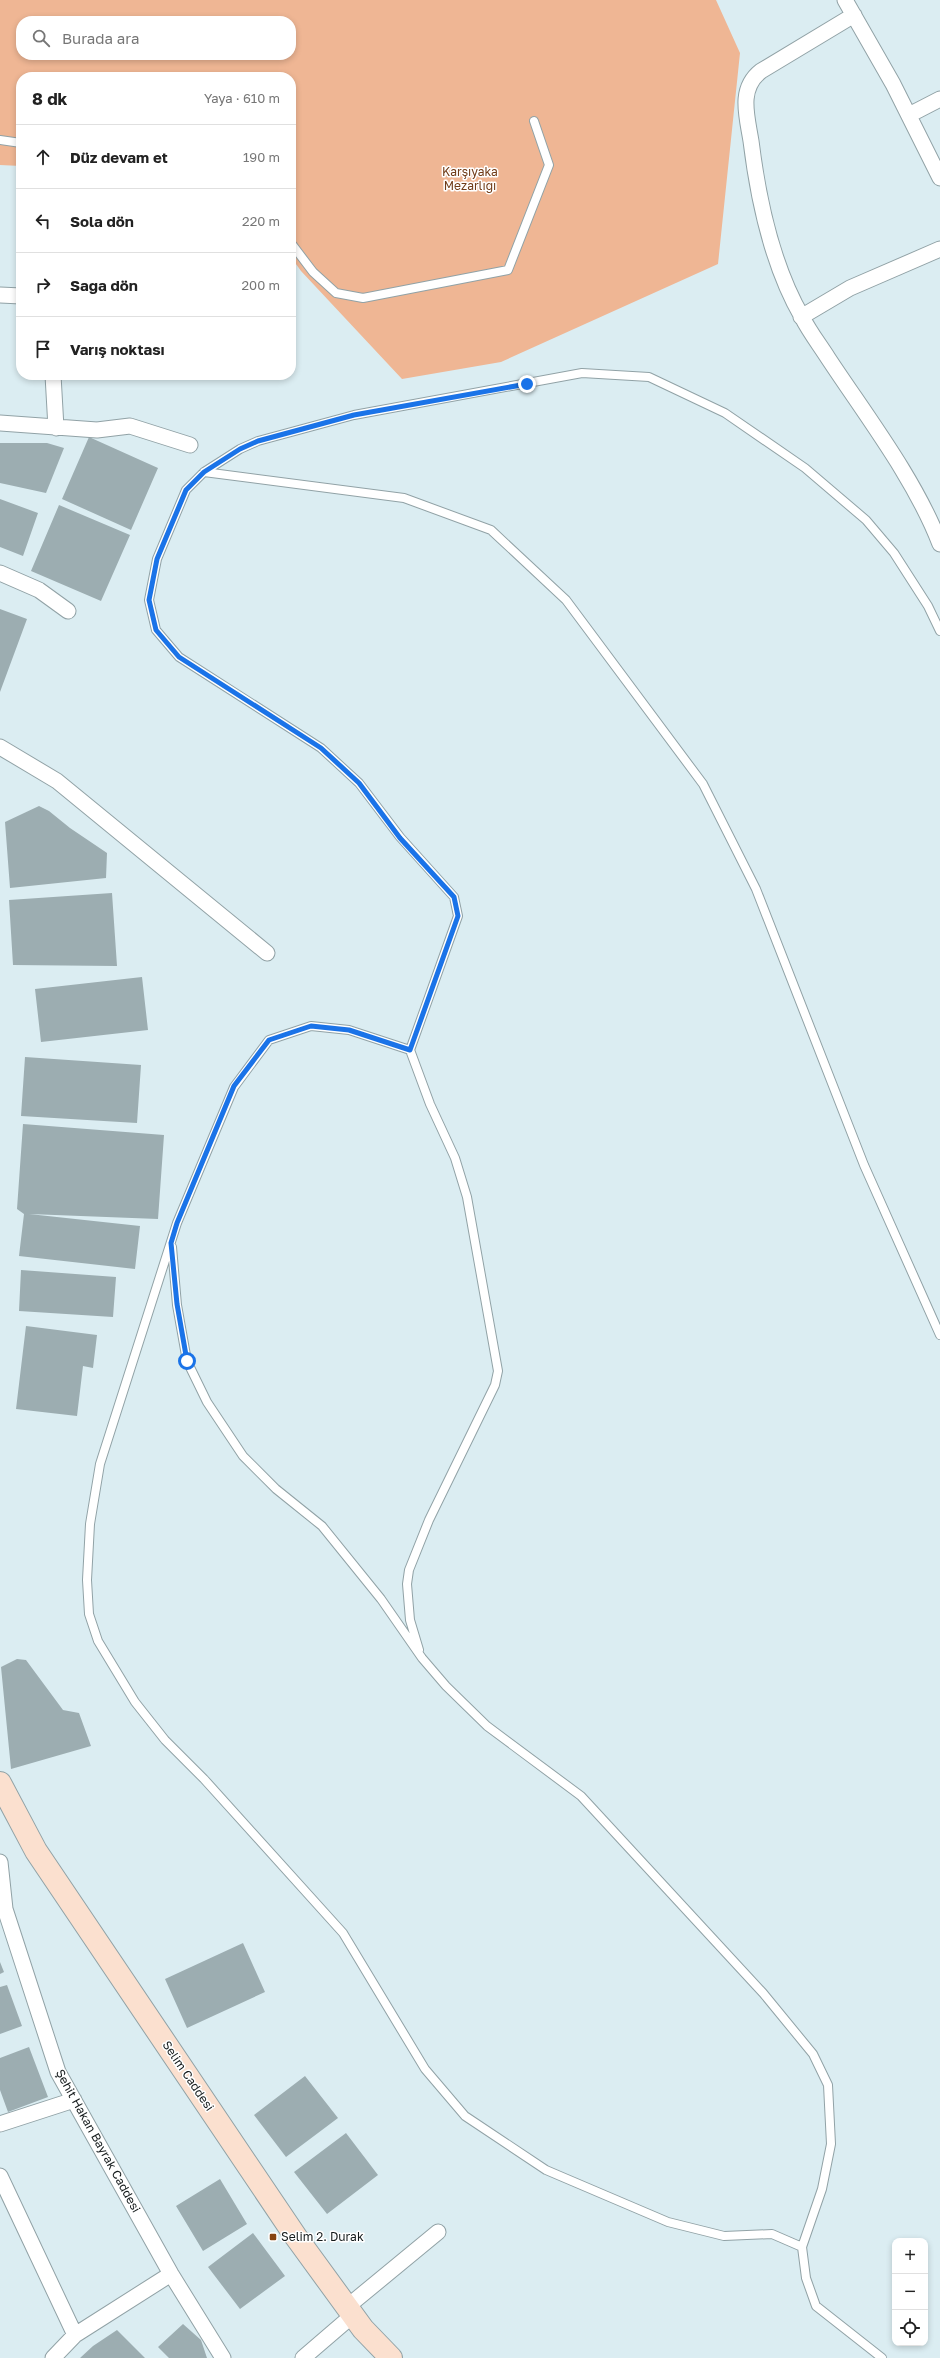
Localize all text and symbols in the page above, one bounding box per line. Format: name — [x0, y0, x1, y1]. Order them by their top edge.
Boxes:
search box — [16, 16, 296, 60]
icon: search — [30, 27, 52, 49]
text: Burada ara — [62, 29, 139, 47]
text: 8 dk — [32, 88, 67, 109]
text: Yaya · 610 m — [204, 90, 280, 106]
icon: ahead — [32, 146, 54, 168]
text: Düz devam et — [70, 148, 168, 166]
text: 190 m — [243, 149, 280, 165]
park label: Karşıyaka Mezarlığı — [442, 164, 498, 193]
icon: left — [32, 210, 54, 232]
text: Sola dön — [70, 212, 134, 230]
text: 220 m — [242, 213, 280, 229]
icon: right — [32, 274, 54, 296]
text: Sağa dön — [70, 276, 138, 294]
text: 200 m — [242, 277, 280, 293]
icon: arrive — [32, 338, 54, 360]
text: Varış noktası — [70, 340, 165, 358]
route end — [518, 375, 536, 393]
route start — [178, 1352, 196, 1370]
street label: Selim Caddesi — [159, 2038, 217, 2114]
street label: Şehit Hakan Bayrak Caddesi — [53, 2067, 144, 2215]
place label: Selim 2. Durak — [281, 2229, 364, 2244]
marker: Selim 2. Durak — [268, 2232, 278, 2242]
map controls — [892, 2238, 928, 2346]
button: + — [892, 2238, 928, 2274]
button: − — [892, 2274, 928, 2310]
button: locate — [892, 2310, 928, 2346]

